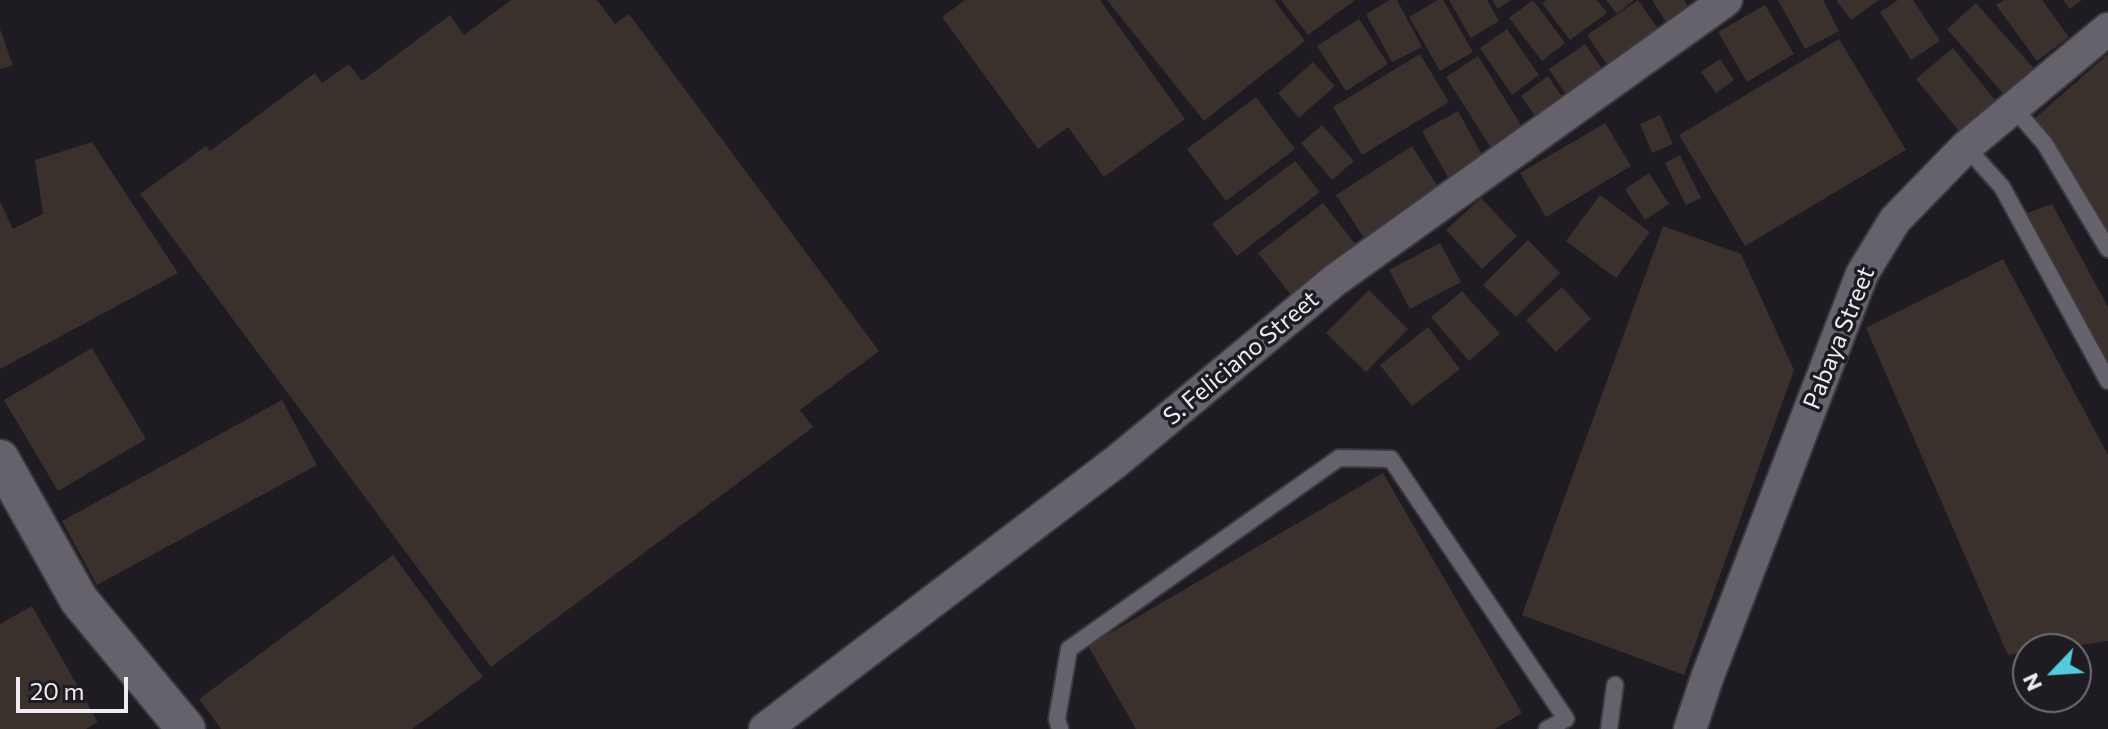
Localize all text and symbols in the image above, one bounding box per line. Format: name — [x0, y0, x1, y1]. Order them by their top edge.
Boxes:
street label: Pabaya Street — [1797, 262, 1881, 414]
street label: S. Feliciano Street — [1158, 285, 1324, 431]
north arrow — [2012, 633, 2092, 713]
scale bar — [20, 661, 132, 711]
text: N — [2016, 669, 2047, 696]
text: 20 m — [30, 676, 84, 705]

